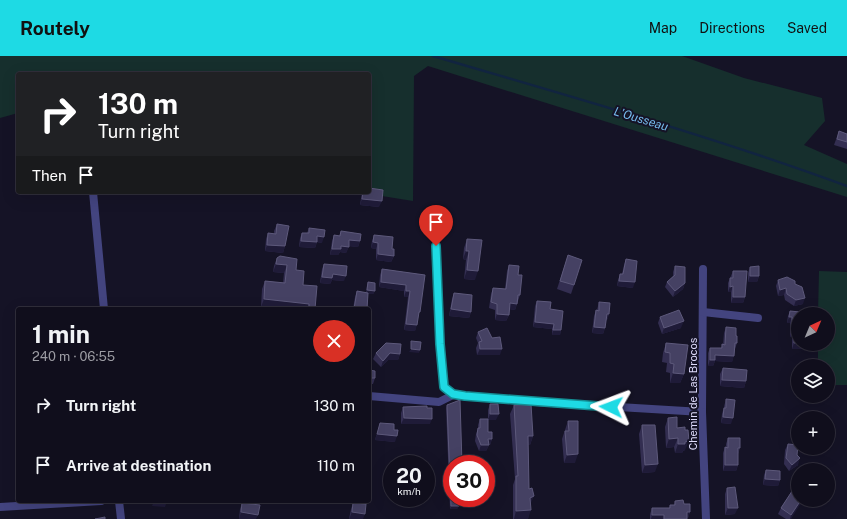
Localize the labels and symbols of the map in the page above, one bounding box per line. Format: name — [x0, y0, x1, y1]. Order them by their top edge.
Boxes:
water label: L'Ousseau — [612, 104, 670, 134]
pin — [419, 205, 453, 246]
north arrow — [791, 307, 835, 351]
street label: Chemin de Las Brocos — [687, 337, 699, 450]
position arrow — [590, 386, 632, 428]
speed limit sign: 30 — [443, 455, 495, 507]

